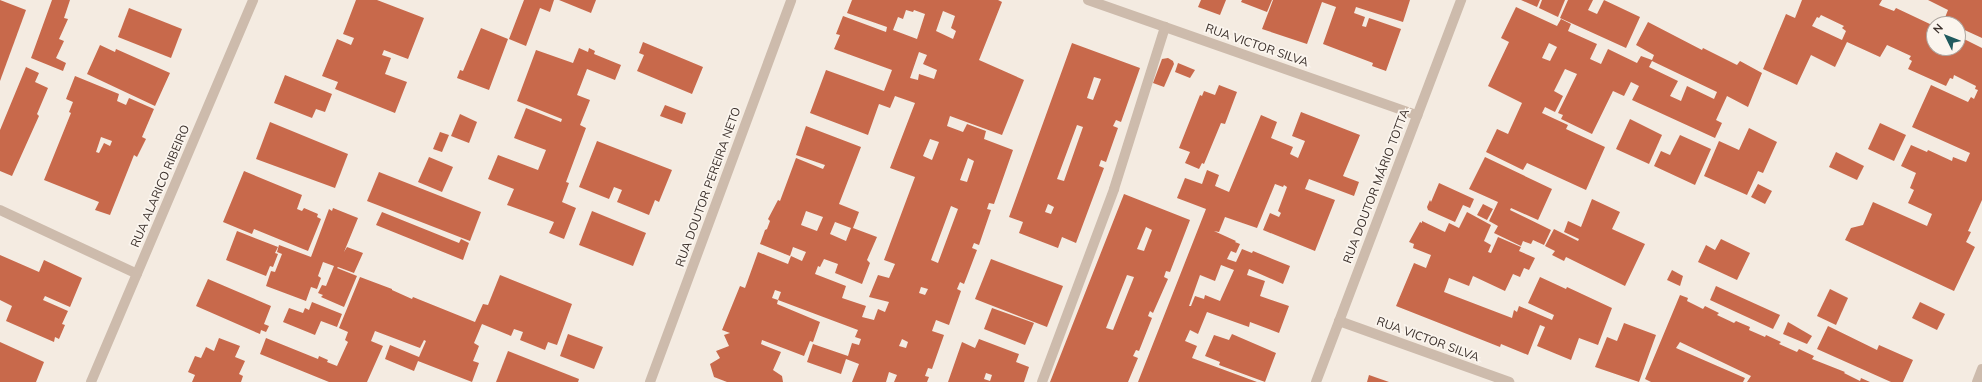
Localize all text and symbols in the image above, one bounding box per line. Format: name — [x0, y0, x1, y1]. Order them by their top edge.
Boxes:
north arrow — [1926, 16, 1966, 56]
street label: RUA VICTOR SILVA — [1203, 21, 1311, 69]
text: N — [1930, 21, 1946, 36]
street label: RUA DOUTOR PEREIRA NETO — [672, 105, 744, 269]
street label: RUA DOUTOR MÁRIO TOTTA — [1340, 107, 1412, 265]
street label: RUA ALARICO RIBEIRO — [128, 122, 192, 250]
street label: RUA VICTOR SILVA — [1375, 314, 1481, 364]

